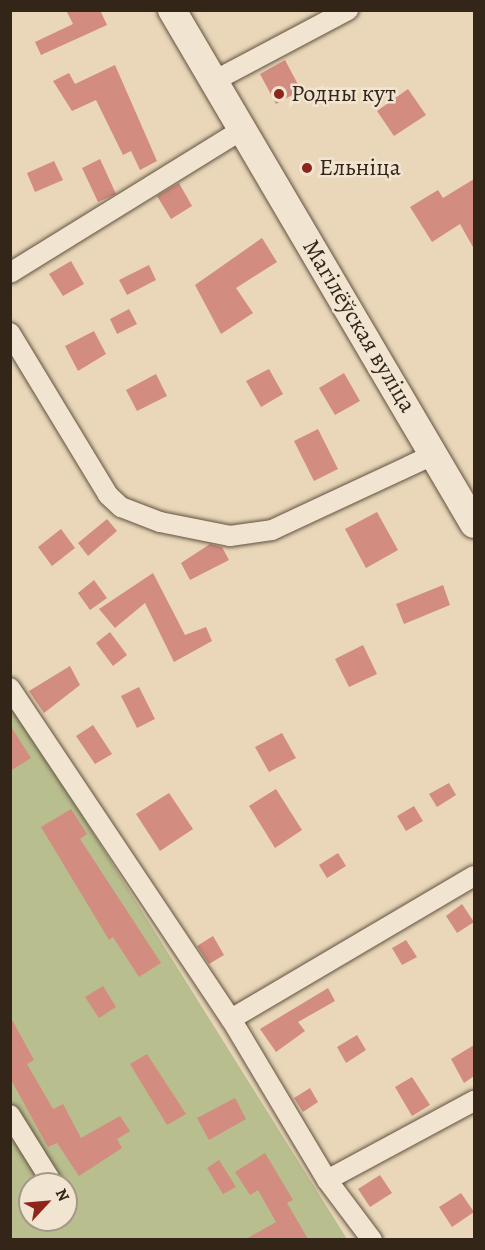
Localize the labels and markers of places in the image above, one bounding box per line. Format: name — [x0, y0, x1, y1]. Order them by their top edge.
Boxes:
place label: Родны кут — [291, 80, 396, 108]
marker: Родны кут — [272, 87, 286, 101]
place label: Ельніца — [319, 154, 401, 182]
marker: Ельніца — [300, 161, 314, 175]

